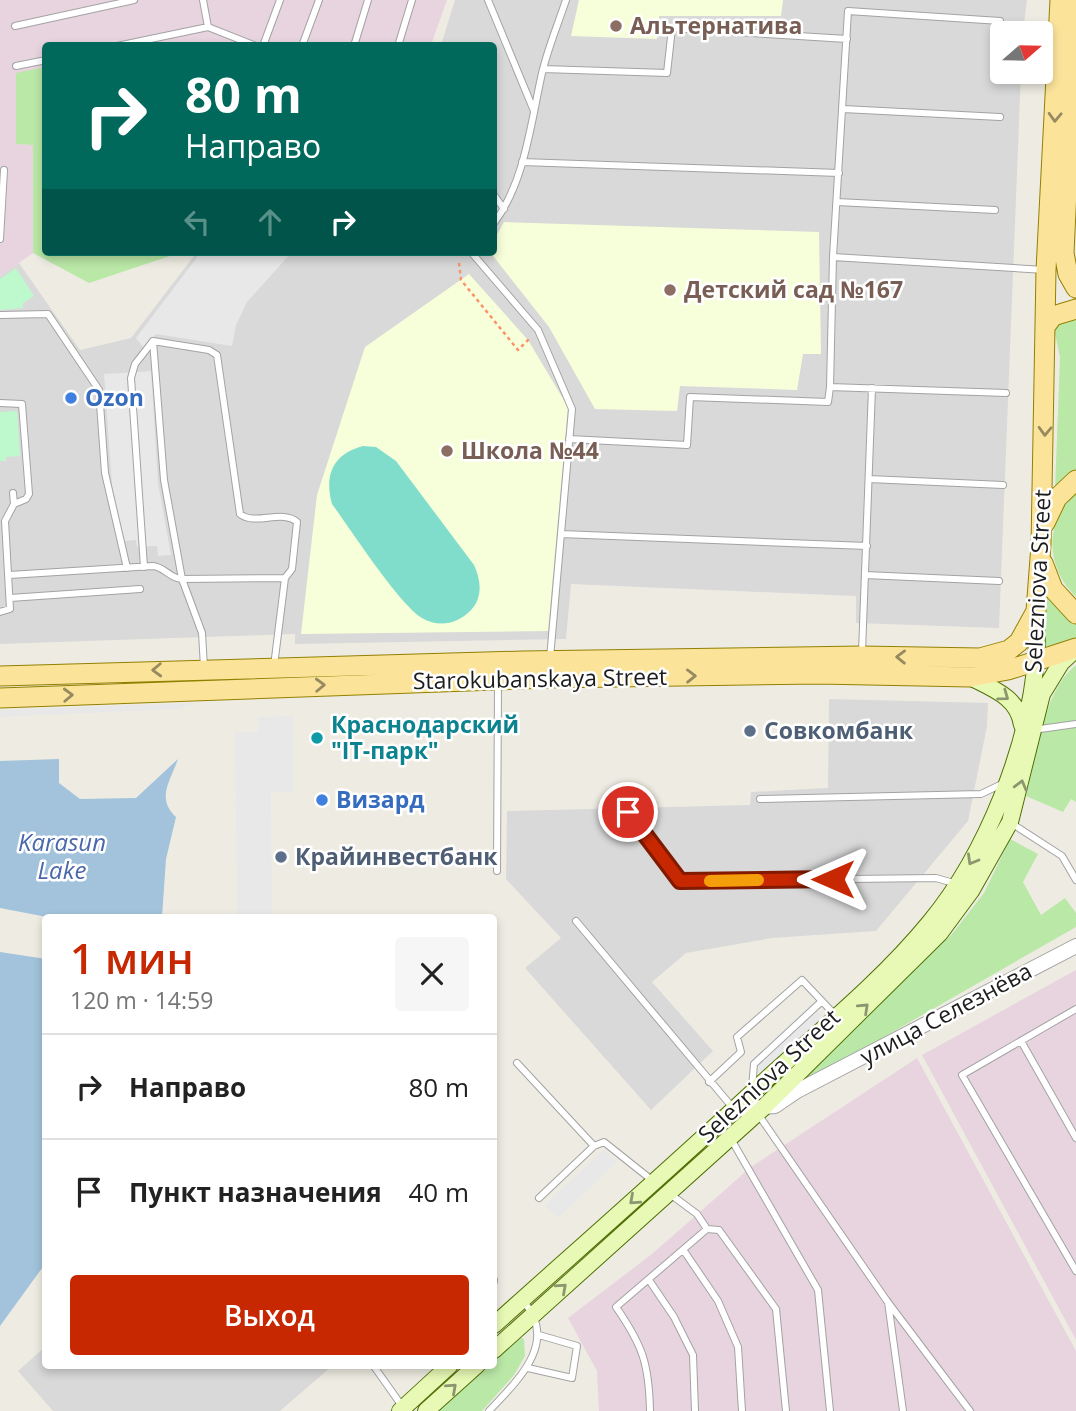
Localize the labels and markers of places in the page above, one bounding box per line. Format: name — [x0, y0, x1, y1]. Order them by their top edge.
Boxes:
place label: Альтернатива — [630, 9, 802, 41]
marker: Альтернатива — [608, 18, 624, 34]
place label: Детский сад №167 — [684, 273, 903, 305]
marker: Детский сад №167 — [662, 282, 678, 298]
place label: Ozon — [85, 381, 144, 413]
marker: Ozon — [63, 390, 79, 406]
place label: Школа №44 — [461, 434, 599, 466]
marker: Школа №44 — [439, 443, 455, 459]
place label: Краснодарский "IT-парк" — [331, 708, 519, 766]
place label: Совкомбанк — [764, 714, 914, 746]
marker: Совкомбанк — [742, 723, 758, 739]
marker: Краснодарский "IT-парк" — [309, 730, 325, 746]
pin — [598, 782, 658, 842]
place label: Визард — [336, 783, 425, 815]
marker: Визард — [314, 792, 330, 808]
place label: Крайинвестбанк — [295, 840, 498, 872]
marker: Крайинвестбанк — [273, 849, 289, 865]

